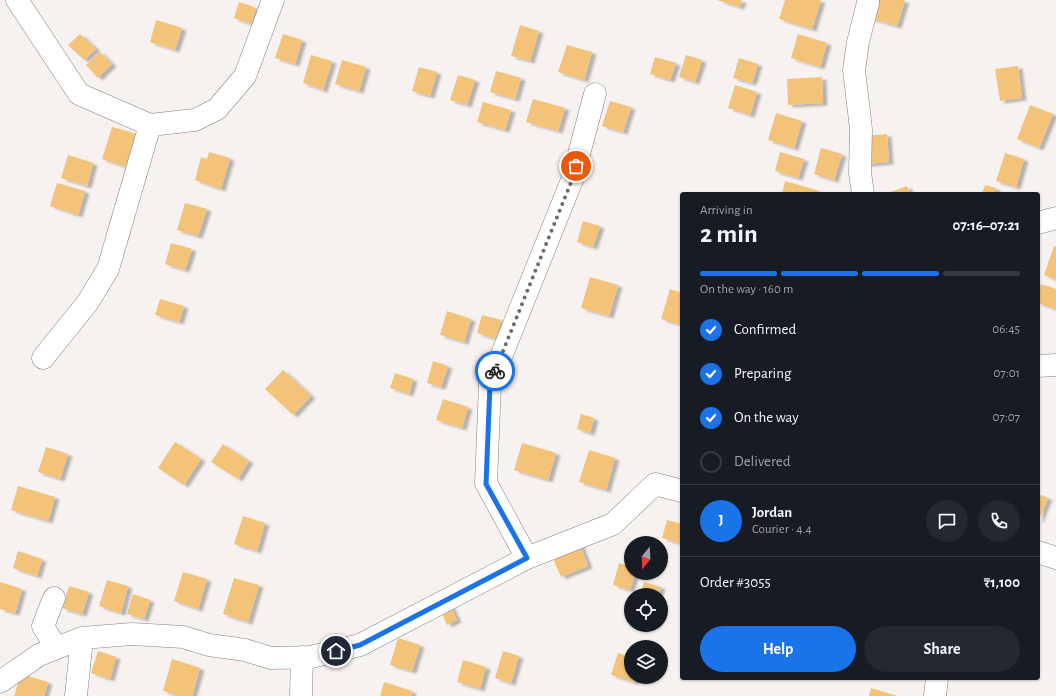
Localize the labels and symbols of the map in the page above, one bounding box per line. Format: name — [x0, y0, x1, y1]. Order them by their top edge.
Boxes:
pin — [559, 149, 593, 183]
courier — [475, 351, 515, 391]
north arrow — [624, 536, 668, 580]
pin — [319, 634, 353, 668]

